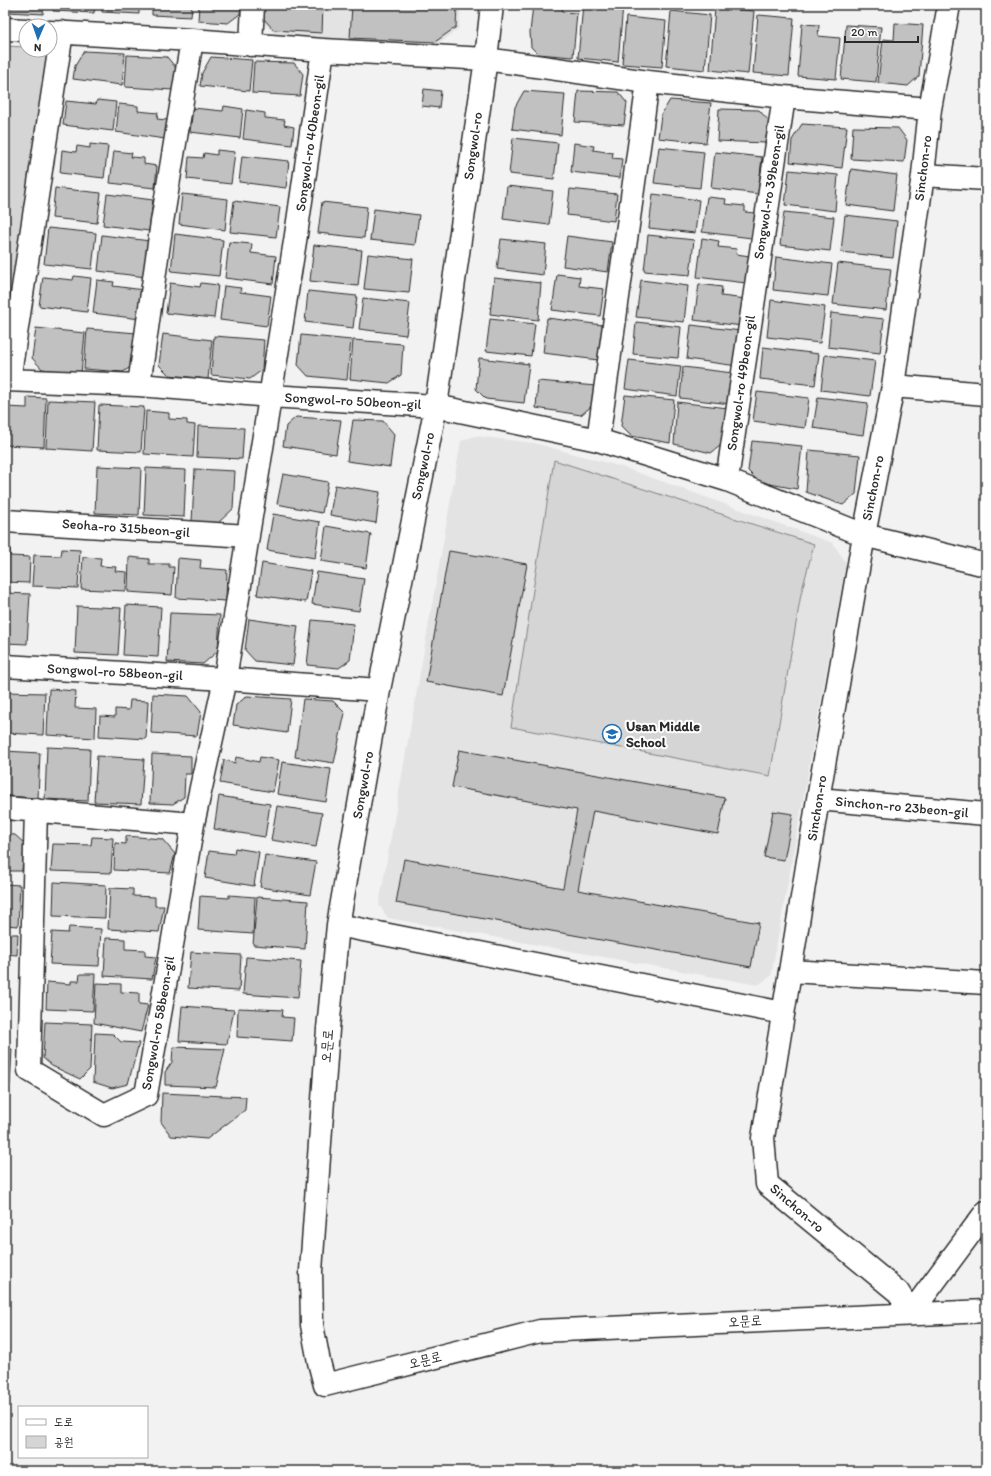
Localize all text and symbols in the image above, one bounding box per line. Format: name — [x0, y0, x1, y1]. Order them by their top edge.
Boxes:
north arrow — [18, 18, 58, 58]
scale bar — [845, 18, 918, 44]
text: 20 m — [851, 25, 878, 39]
text: N — [34, 41, 42, 54]
street label: Songwol-ro 40beon-gil — [292, 73, 328, 213]
street label: Songwol-ro — [460, 111, 486, 181]
street label: Songwol-ro 39beon-gil — [750, 123, 788, 261]
street label: Sinchon-ro — [911, 134, 935, 202]
street label: Songwol-ro 49beon-gil — [723, 314, 759, 452]
street label: Songwol-ro 50beon-gil — [284, 389, 422, 413]
street label: Songwol-ro — [408, 431, 438, 501]
street label: Sinchon-ro — [858, 454, 888, 522]
street label: Seoha-ro 315beon-gil — [61, 515, 191, 541]
street label: Songwol-ro 58beon-gil — [47, 660, 183, 684]
place label: Usan Middle School — [626, 718, 700, 751]
school or university icon: Usan Middle School — [601, 723, 623, 745]
street label: Songwol-ro — [349, 750, 377, 820]
street label: Sinchon-ro — [803, 774, 831, 842]
street label: Sinchon-ro 23beon-gil — [835, 793, 969, 821]
street label: Songwol-ro 58beon-gil — [138, 954, 178, 1091]
street label: 오문로 — [317, 1029, 337, 1063]
street label: Sinchon-ro — [766, 1180, 828, 1236]
street label: 오문로 — [728, 1312, 762, 1330]
street label: 오문로 — [407, 1348, 443, 1372]
legend — [18, 1406, 148, 1458]
text: 도로 — [54, 1415, 73, 1429]
text: 공원 — [54, 1435, 73, 1449]

